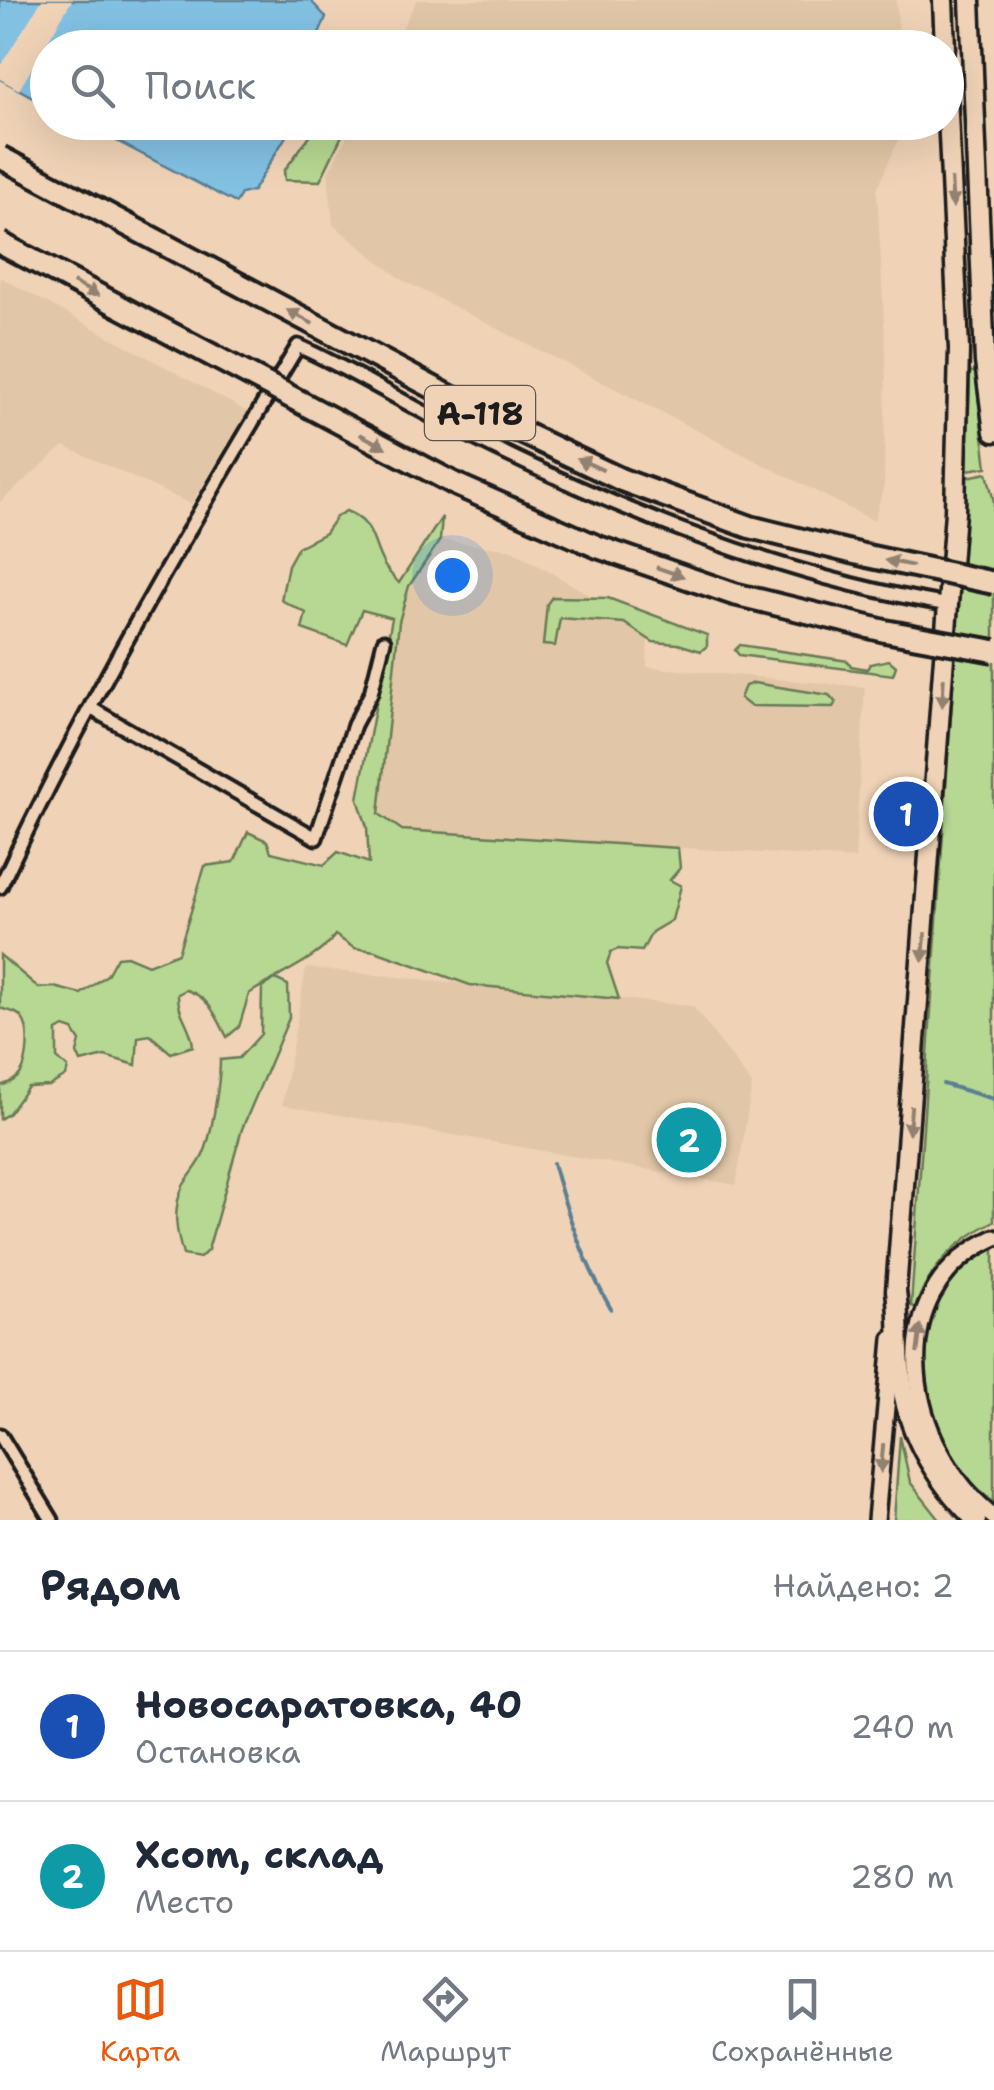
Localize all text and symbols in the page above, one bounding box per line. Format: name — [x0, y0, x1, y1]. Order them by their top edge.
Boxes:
search box — [30, 30, 964, 140]
icon: search — [65, 58, 120, 113]
text: Поиск — [145, 60, 256, 111]
one-way arrow — [945, 178, 961, 210]
one-way arrow — [72, 280, 100, 297]
one-way arrow — [286, 309, 315, 326]
road number: А-118 — [425, 386, 535, 440]
one-way arrow — [359, 432, 388, 449]
one-way arrow — [575, 456, 604, 473]
your location — [427, 550, 478, 601]
one-way arrow — [883, 554, 914, 570]
one-way arrow — [656, 565, 686, 580]
one-way arrow — [935, 677, 951, 709]
pin: 1 — [874, 776, 938, 852]
one-way arrow — [915, 932, 931, 964]
pin: 2 — [656, 1102, 722, 1178]
one-way arrow — [902, 1105, 918, 1137]
one-way arrow — [911, 1323, 927, 1355]
one-way arrow — [873, 1442, 889, 1474]
text: Рядом — [40, 1557, 181, 1613]
text: Найдено: 2 — [773, 1564, 954, 1607]
text: Новосаратовка, 40 — [135, 1679, 522, 1730]
text: 1 — [65, 1705, 80, 1748]
text: 240 m — [851, 1705, 954, 1748]
text: Остановка — [135, 1730, 301, 1773]
text: Xсom, склад — [135, 1829, 383, 1880]
text: 2 — [61, 1855, 84, 1898]
text: 280 m — [850, 1855, 954, 1898]
text: Место — [135, 1880, 234, 1923]
tab: Карта — [100, 1972, 180, 2070]
tab: Маршрут — [380, 1972, 511, 2070]
tab: Сохранённые — [711, 1972, 894, 2070]

